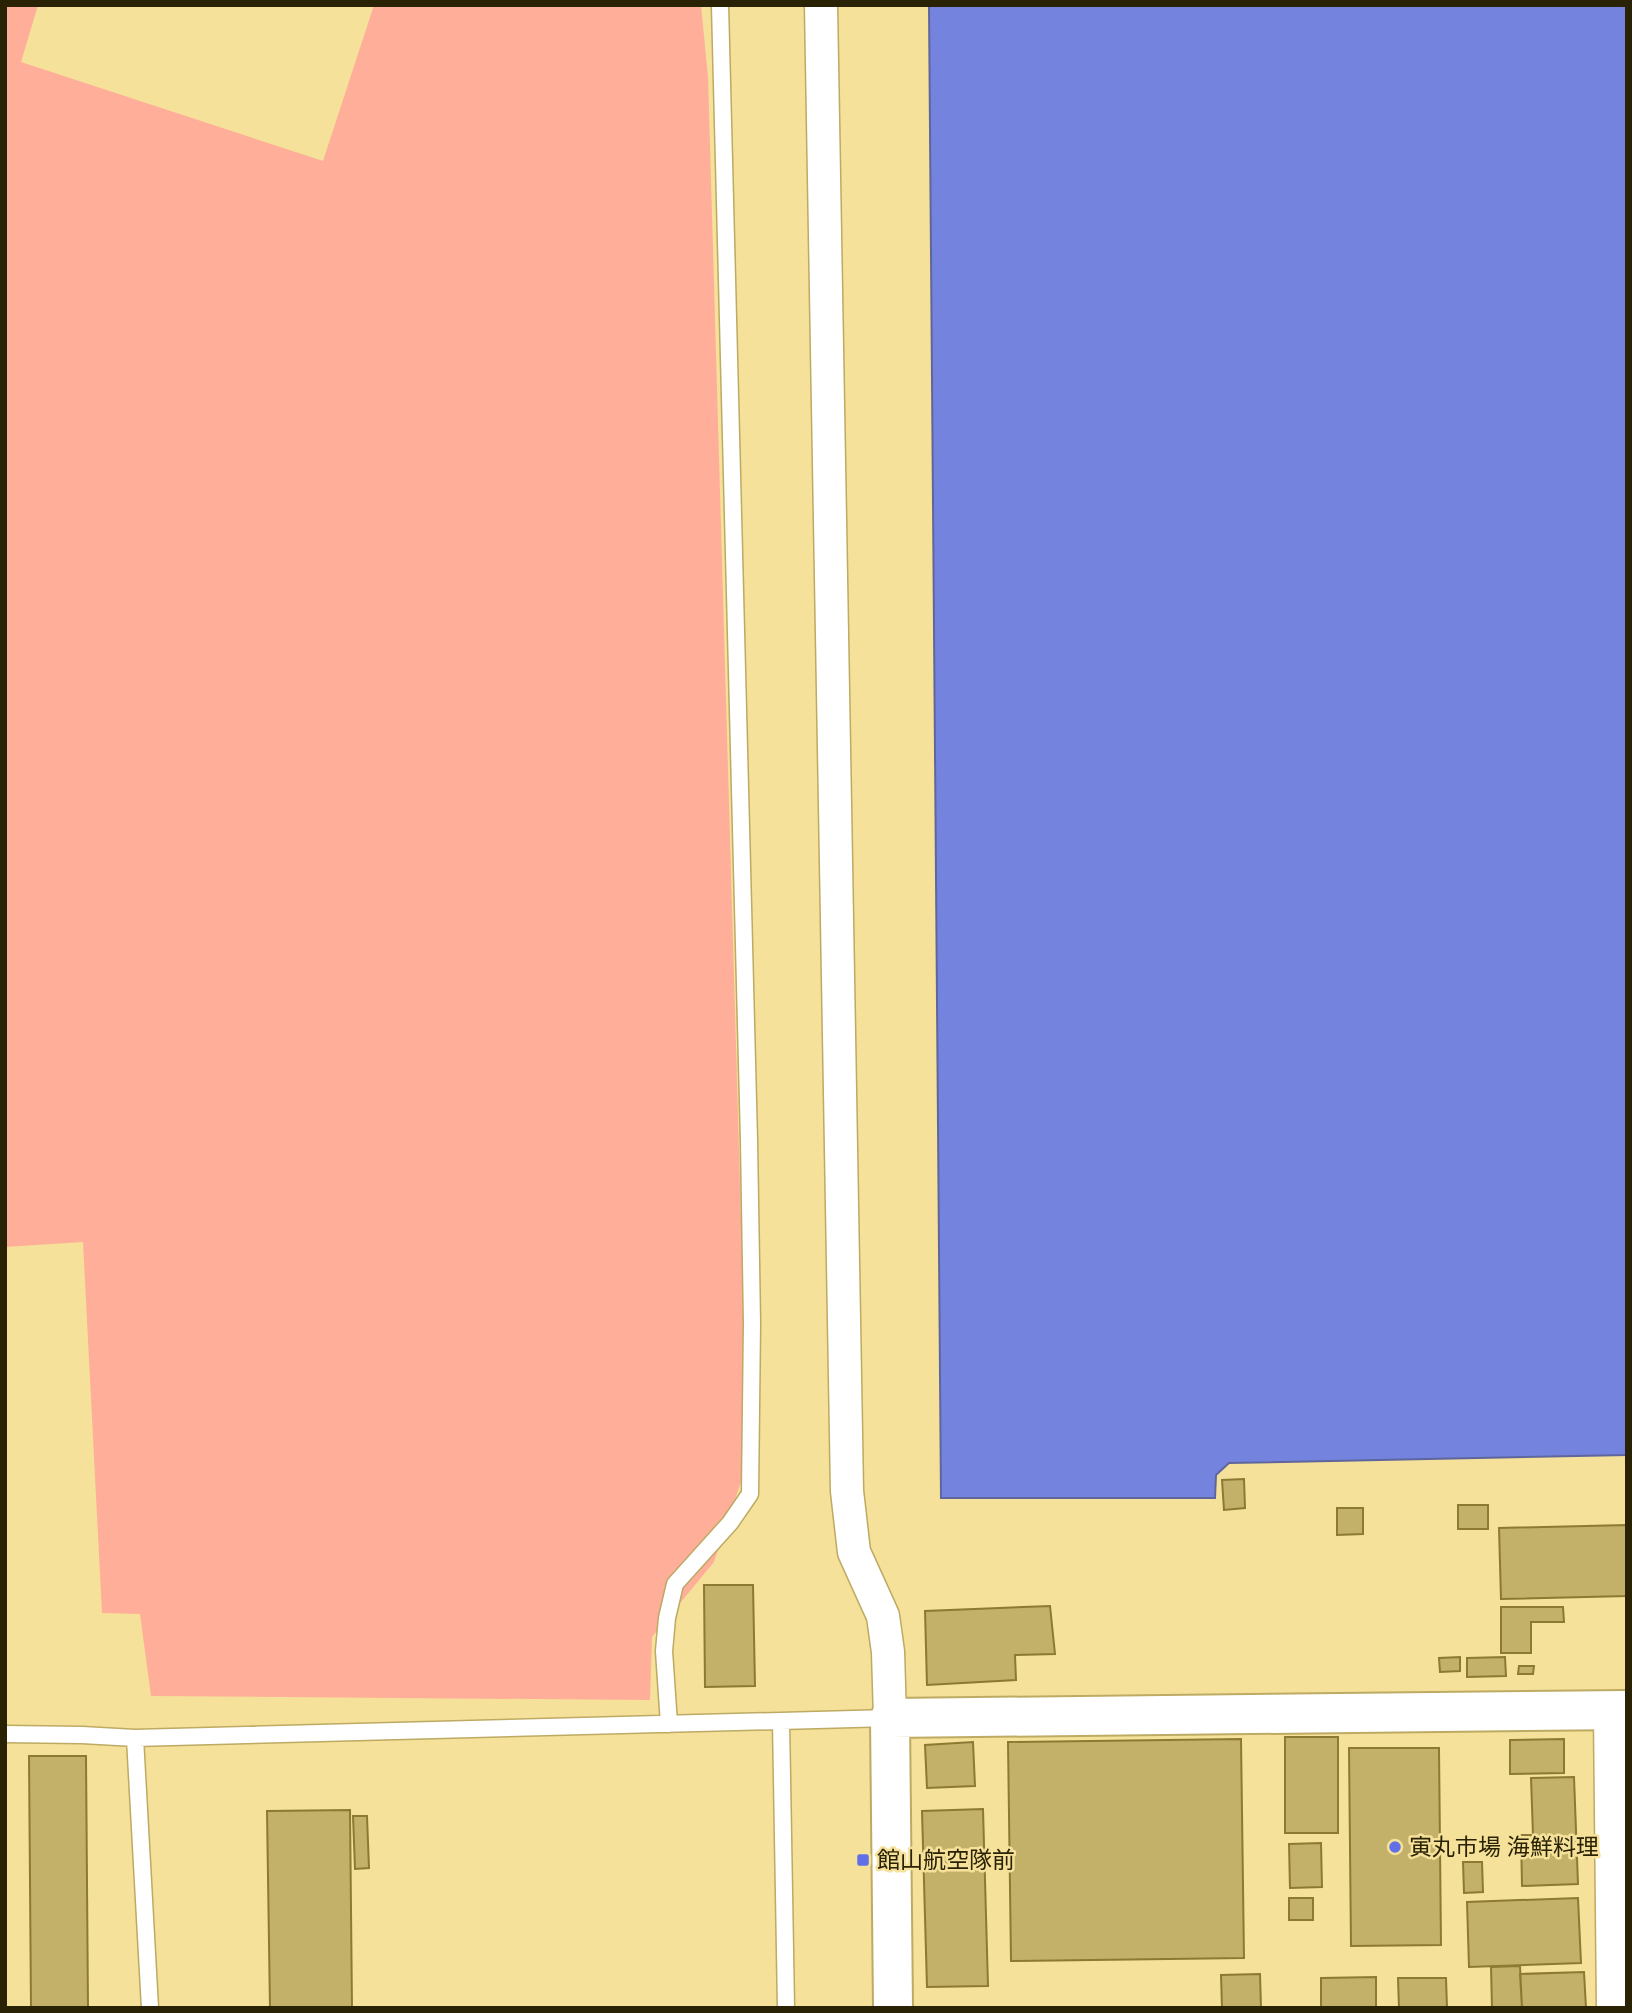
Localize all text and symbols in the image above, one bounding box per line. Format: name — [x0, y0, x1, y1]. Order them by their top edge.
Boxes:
place label: 寅丸市場 海鮮料理 — [1409, 1835, 1599, 1860]
marker: 寅丸市場 海鮮料理 — [1387, 1839, 1403, 1855]
place label: 館山航空隊前 — [877, 1848, 1015, 1873]
marker: 館山航空隊前 — [855, 1852, 871, 1868]

